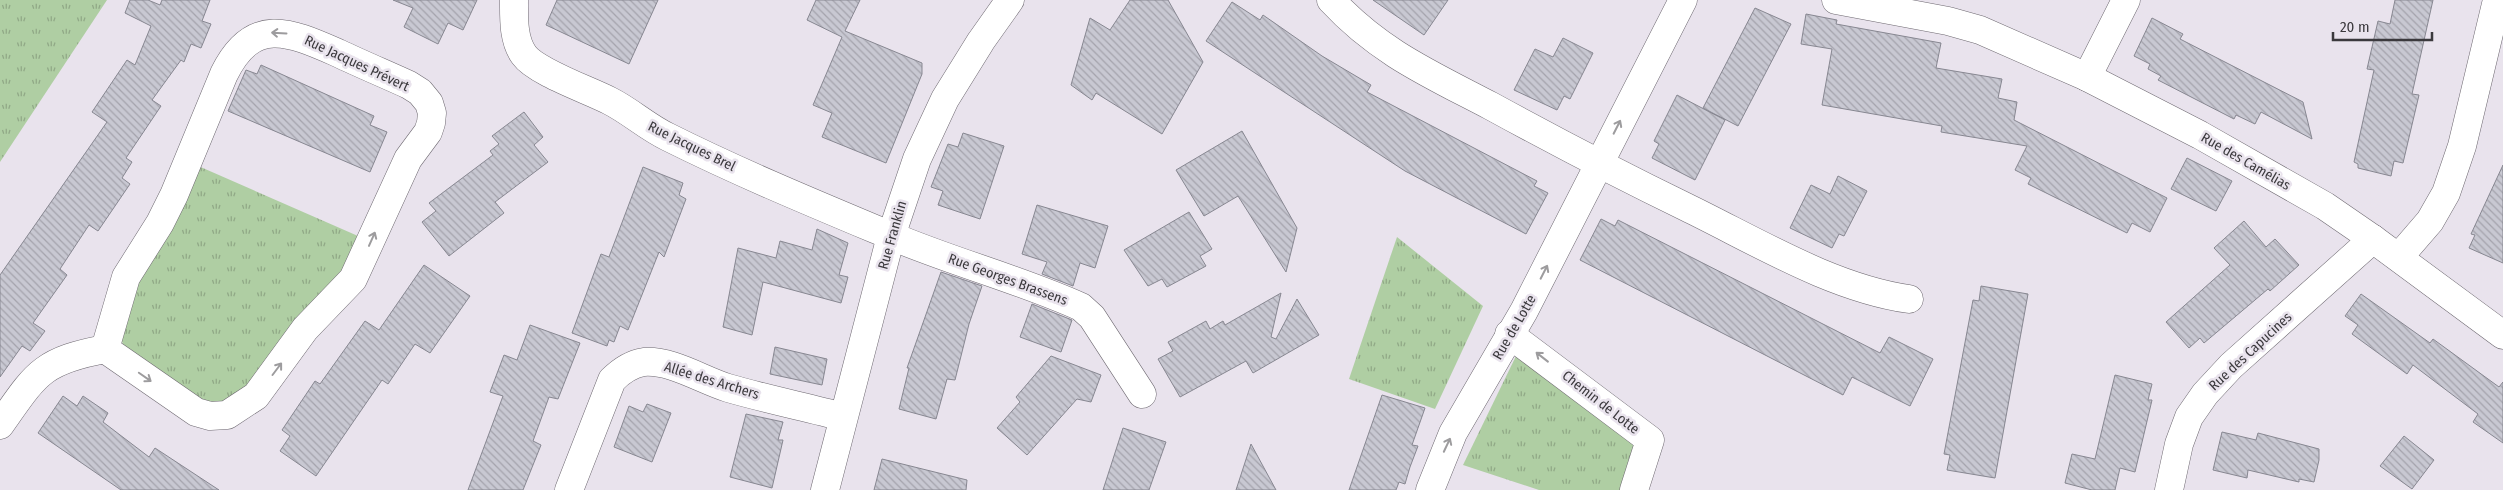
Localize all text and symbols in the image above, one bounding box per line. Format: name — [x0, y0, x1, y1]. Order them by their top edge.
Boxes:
scale bar — [2333, 10, 2432, 42]
text: 20 m — [2340, 18, 2370, 36]
one-way arrow — [271, 29, 287, 38]
street label: Rue Jacques Prévert — [302, 32, 412, 95]
street label: Rue Jacques Brel — [645, 118, 739, 175]
one-way arrow — [1612, 120, 1622, 135]
street label: Rue des Camélias — [2198, 129, 2293, 194]
street label: Rue Franklin — [875, 199, 910, 271]
one-way arrow — [368, 232, 378, 247]
street label: Rue Georges Brassens — [946, 250, 1070, 309]
one-way arrow — [1539, 265, 1549, 280]
street label: Rue de Lotte — [1489, 292, 1540, 363]
street label: Rue des Capucines — [2205, 309, 2295, 394]
one-way arrow — [1535, 352, 1549, 362]
street label: Allée des Archers — [662, 358, 761, 403]
one-way arrow — [272, 362, 282, 376]
street label: Chemin de Lotte — [1559, 367, 1643, 438]
one-way arrow — [138, 372, 151, 383]
one-way arrow — [1443, 437, 1453, 452]

